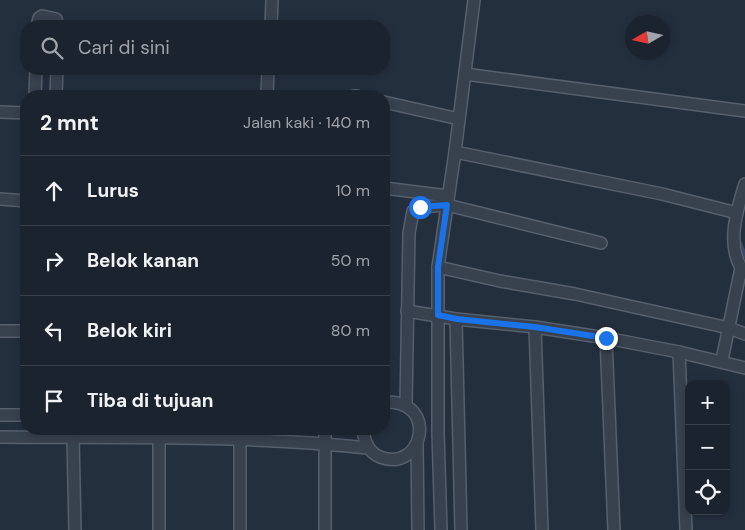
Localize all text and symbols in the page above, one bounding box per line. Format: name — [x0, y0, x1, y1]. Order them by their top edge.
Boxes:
north arrow — [625, 15, 670, 60]
search box — [20, 20, 390, 75]
icon: search — [38, 34, 66, 62]
text: Cari di sini — [78, 35, 170, 60]
text: 2 mnt — [40, 109, 99, 137]
text: Jalan kaki · 140 m — [243, 112, 370, 133]
icon: ahead — [40, 177, 68, 205]
text: Lurus — [87, 178, 139, 203]
text: 10 m — [336, 180, 370, 201]
route start — [409, 196, 432, 219]
icon: right — [40, 247, 68, 275]
text: Belok kanan — [87, 248, 199, 273]
text: 50 m — [331, 250, 370, 271]
icon: left — [40, 317, 68, 345]
text: Belok kiri — [87, 318, 172, 343]
text: 80 m — [331, 320, 370, 341]
route end — [595, 327, 618, 350]
map controls — [685, 380, 730, 515]
button: + — [685, 380, 730, 425]
icon: arrive — [40, 387, 68, 415]
text: Tiba di tujuan — [87, 388, 213, 413]
button: − — [685, 425, 730, 470]
button: locate — [685, 470, 730, 515]

